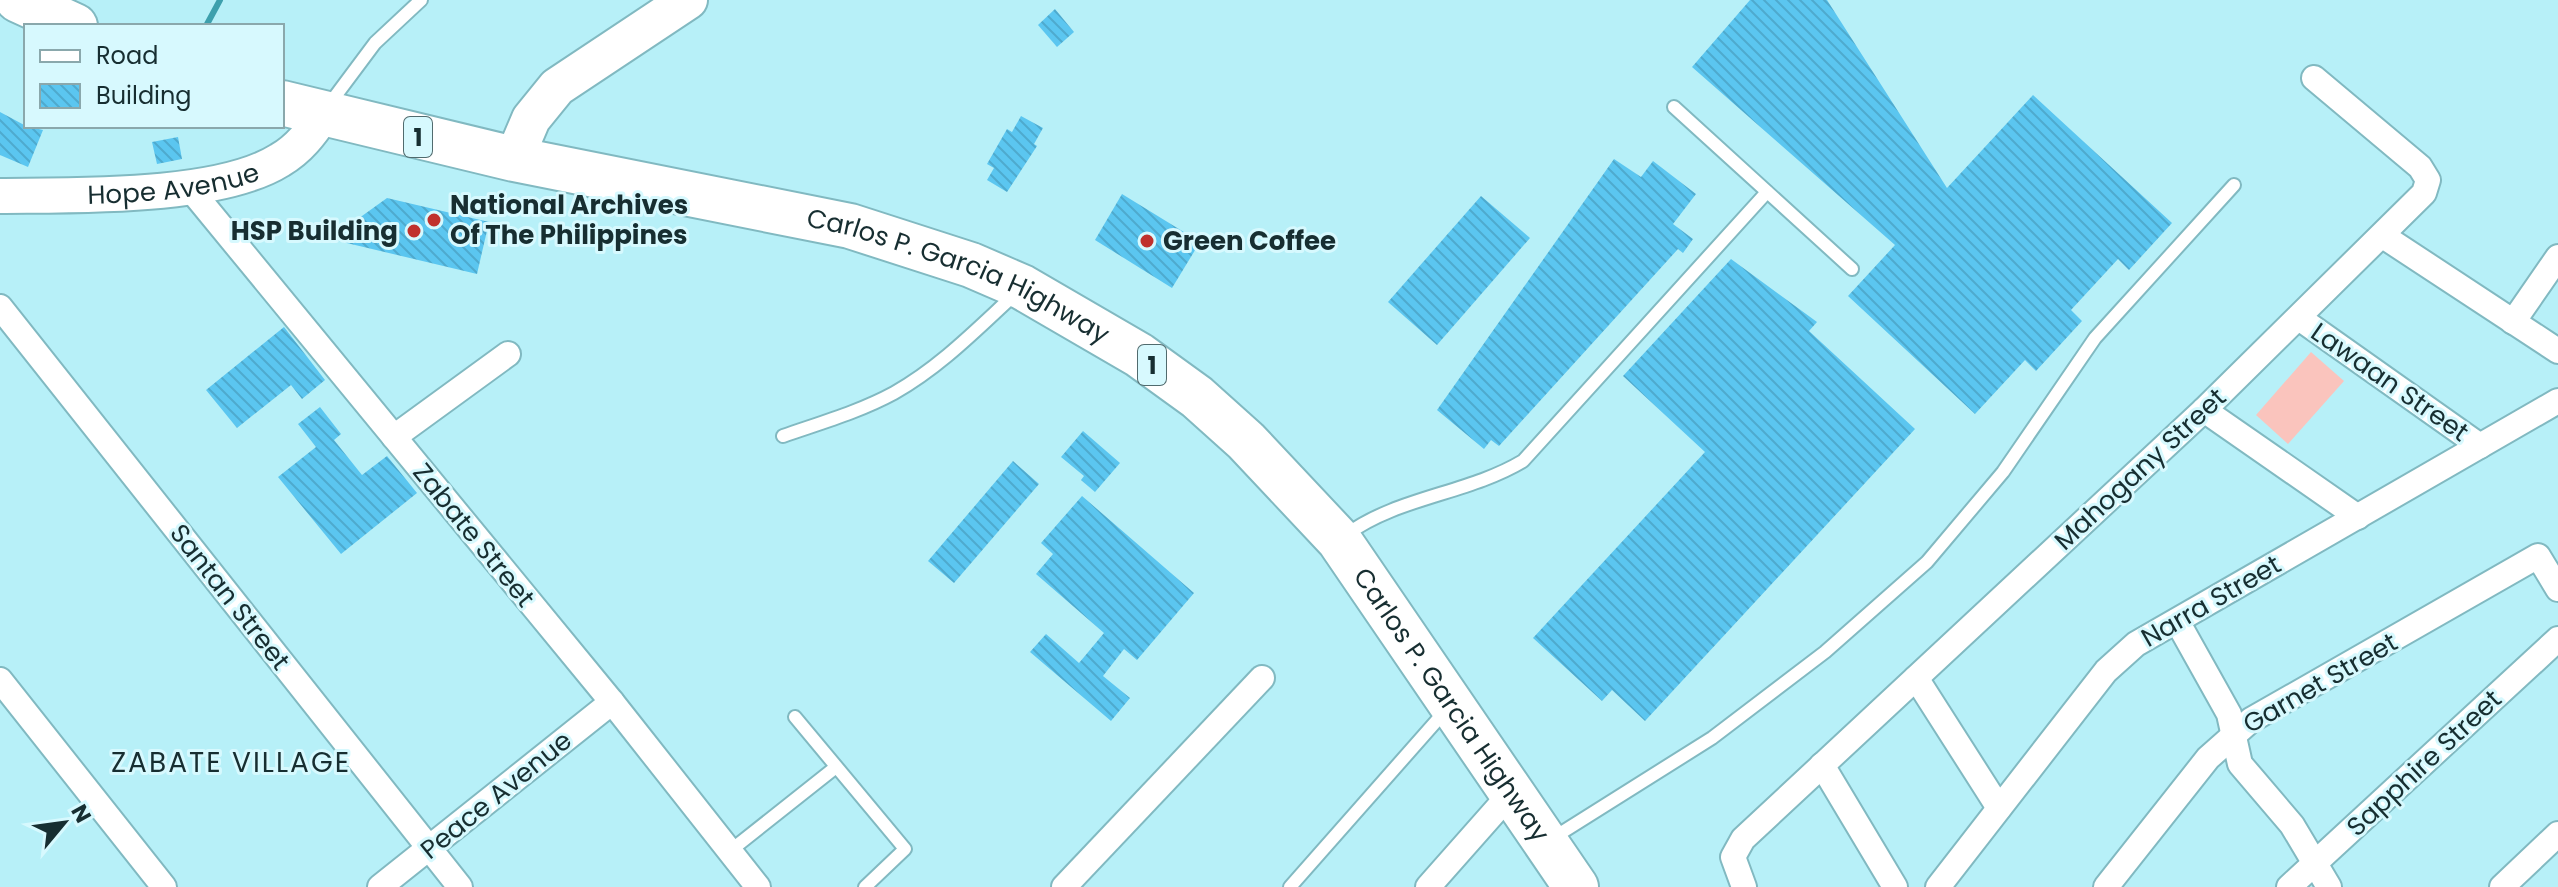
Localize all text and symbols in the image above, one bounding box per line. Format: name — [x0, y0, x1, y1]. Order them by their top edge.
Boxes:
legend — [24, 24, 284, 128]
text: Road — [96, 39, 158, 72]
text: Building — [96, 79, 192, 112]
road number: 1 — [404, 117, 432, 157]
street label: Hope Avenue — [87, 154, 264, 213]
place label: National Archives Of The Philippines — [450, 187, 688, 253]
street label: Carlos P. Garcia Highway — [804, 200, 1116, 352]
marker: National Archives Of The Philippines — [425, 211, 443, 229]
place label: HSP Building — [231, 213, 398, 249]
marker: HSP Building — [405, 222, 423, 240]
place label: Green Coffee — [1163, 223, 1336, 259]
marker: Green Coffee — [1138, 232, 1156, 250]
street label: Lawaan Street — [2304, 314, 2476, 450]
road number: 1 — [1138, 345, 1166, 385]
street label: Mahogany Street — [2046, 380, 2234, 558]
street label: Zabate Street — [405, 455, 543, 615]
street label: Santan Street — [162, 516, 298, 678]
street label: Narra Street — [2134, 546, 2288, 656]
street label: Carlos P. Garcia Highway — [1345, 560, 1558, 849]
street label: Garnet Street — [2236, 624, 2404, 742]
street label: Sapphire Street — [2339, 682, 2509, 844]
street label: Peace Avenue — [413, 723, 579, 867]
district label: ZABATE VILLAGE — [111, 743, 351, 782]
north arrow — [24, 783, 104, 863]
text: N — [63, 799, 99, 828]

